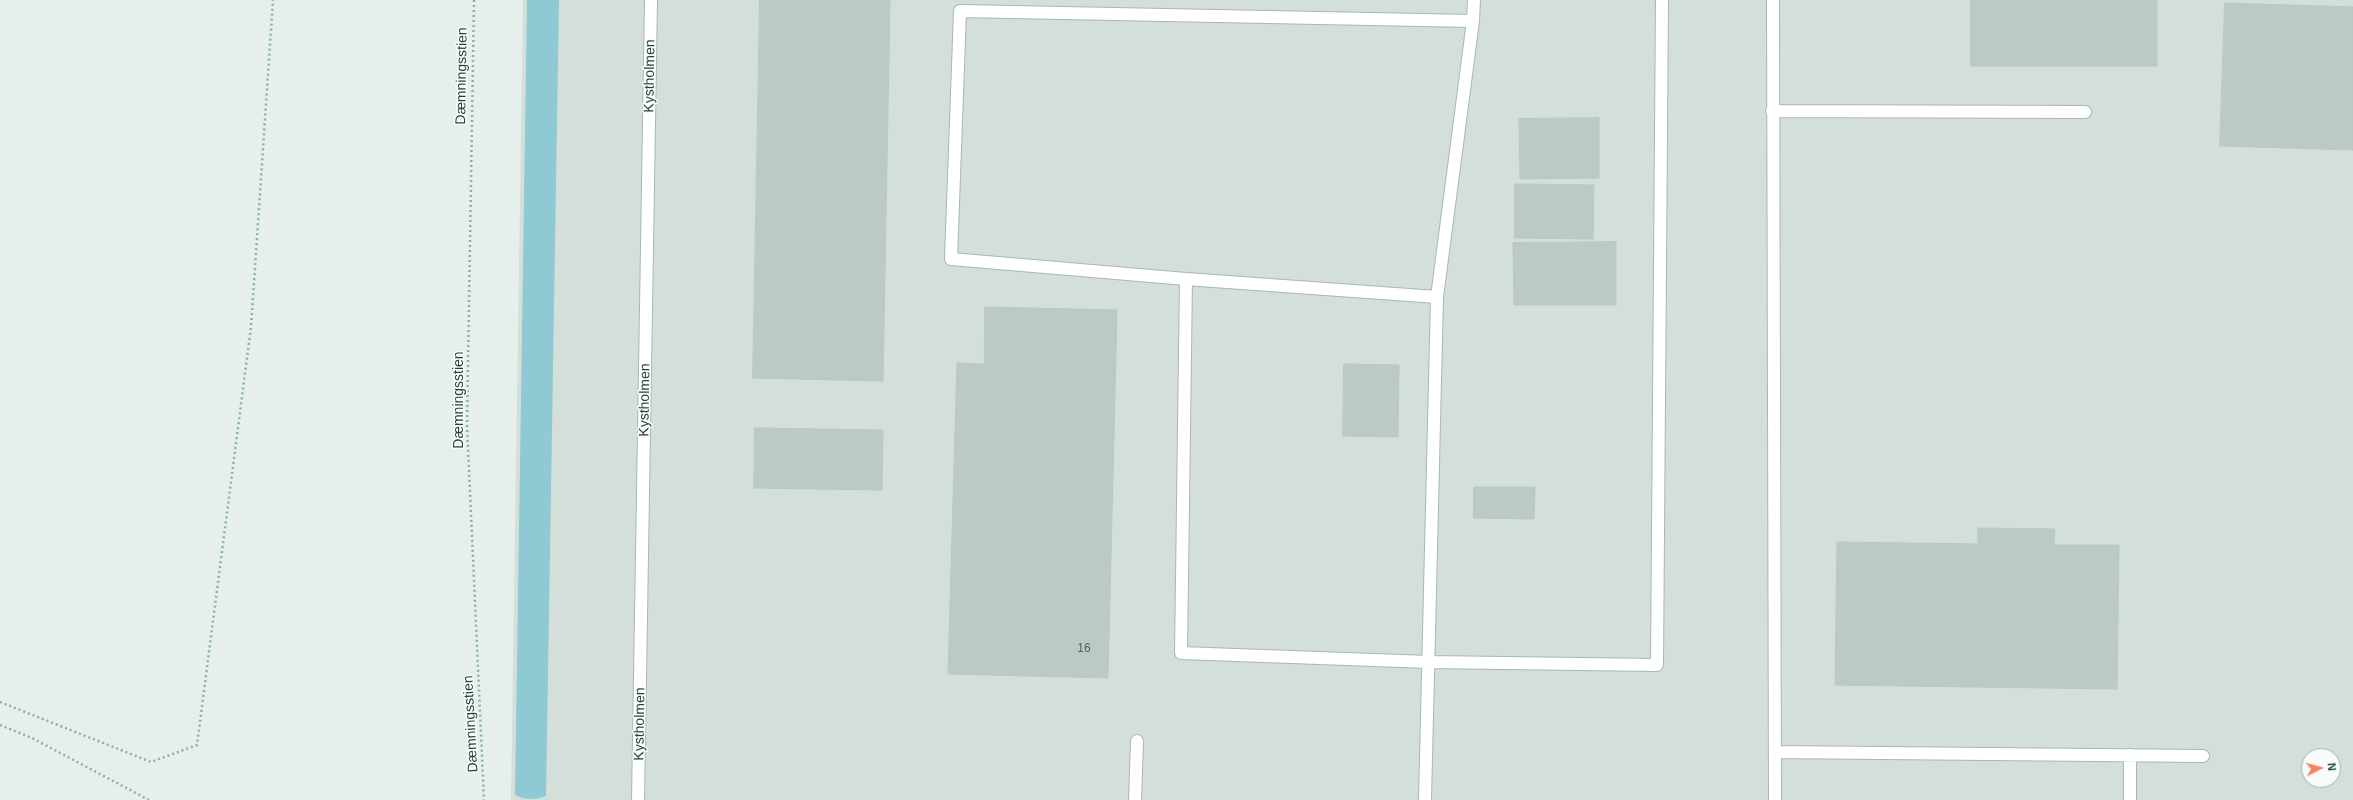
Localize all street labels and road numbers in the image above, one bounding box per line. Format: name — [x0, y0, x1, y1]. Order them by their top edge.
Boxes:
street label: Dæmningsstien — [453, 27, 471, 125]
street label: Kystholmen — [641, 39, 659, 113]
street label: Dæmningsstien — [451, 351, 467, 449]
street label: Kystholmen — [636, 363, 654, 437]
street label: Dæmningsstien — [460, 675, 482, 773]
street label: Kystholmen — [631, 687, 649, 761]

